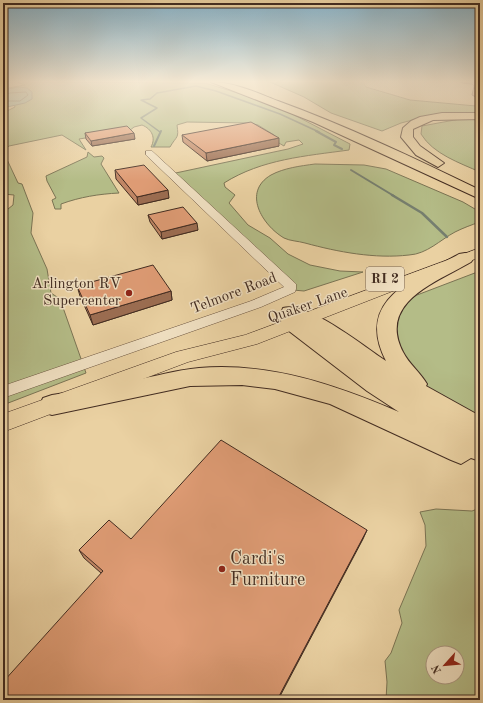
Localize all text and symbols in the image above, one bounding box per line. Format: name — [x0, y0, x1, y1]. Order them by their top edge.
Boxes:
road number: RI 2 — [366, 267, 404, 291]
street label: Telmore Road — [189, 271, 279, 317]
place label: Arlington RV Supercenter — [32, 277, 121, 309]
street label: Quaker Lane — [266, 285, 350, 327]
marker: Arlington RV Supercenter — [124, 288, 134, 298]
place label: Cardi's Furniture — [230, 550, 305, 589]
marker: Cardi's Furniture — [217, 564, 227, 574]
north arrow — [425, 645, 465, 685]
text: N — [430, 662, 444, 675]

